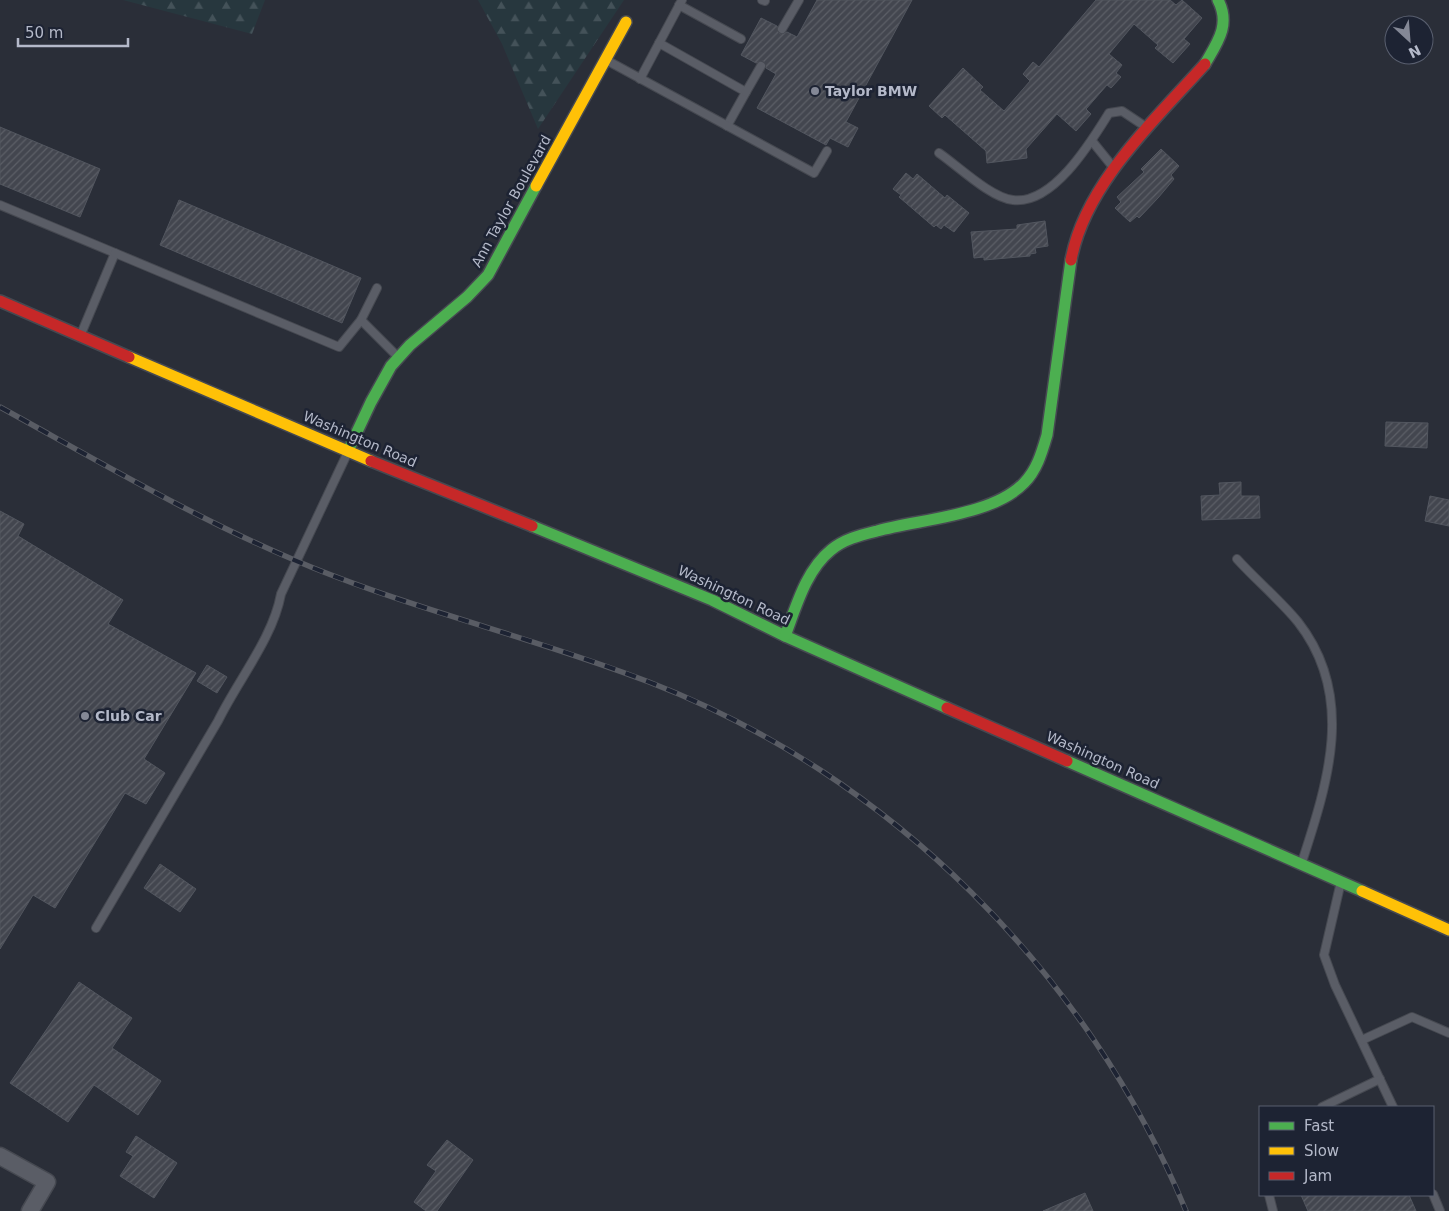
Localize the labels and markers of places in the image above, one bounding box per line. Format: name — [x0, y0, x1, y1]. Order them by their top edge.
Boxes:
place label: Taylor BMW — [825, 83, 917, 99]
marker: Taylor BMW — [809, 85, 821, 97]
place label: Club Car — [95, 708, 162, 724]
marker: Club Car — [79, 710, 91, 722]

